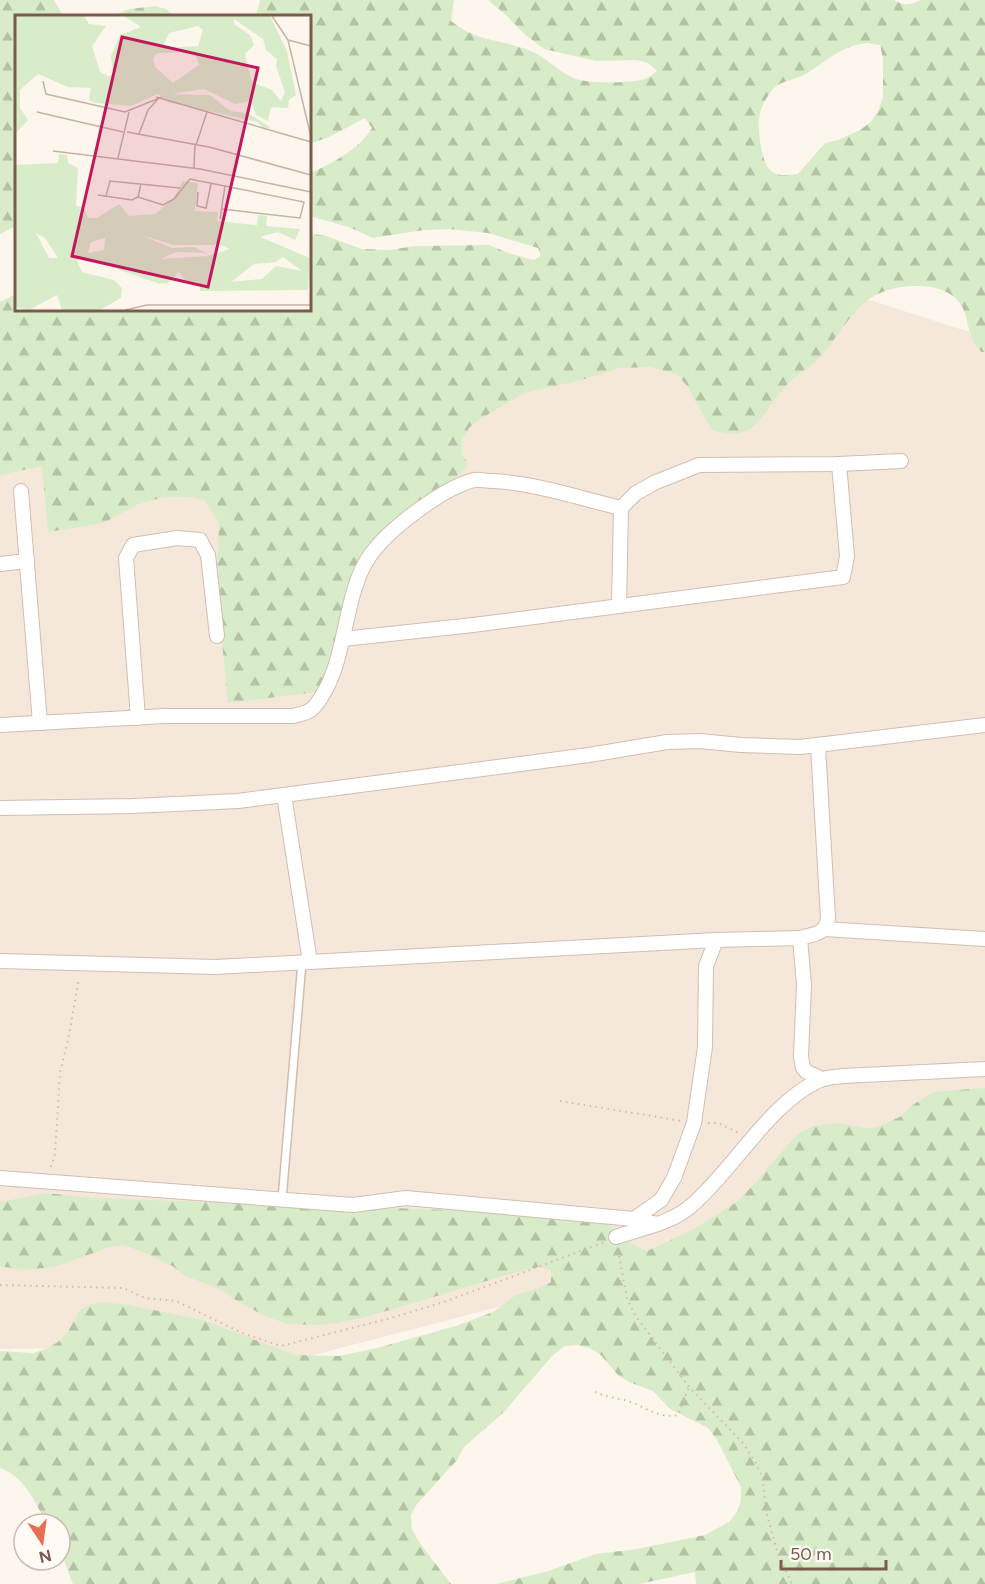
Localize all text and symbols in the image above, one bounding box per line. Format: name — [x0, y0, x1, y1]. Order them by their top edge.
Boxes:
inset map — [15, 15, 310, 310]
north arrow — [12, 1512, 72, 1572]
scale bar — [781, 1533, 886, 1571]
text: 50 m — [790, 1543, 832, 1565]
text: N — [37, 1545, 53, 1567]

